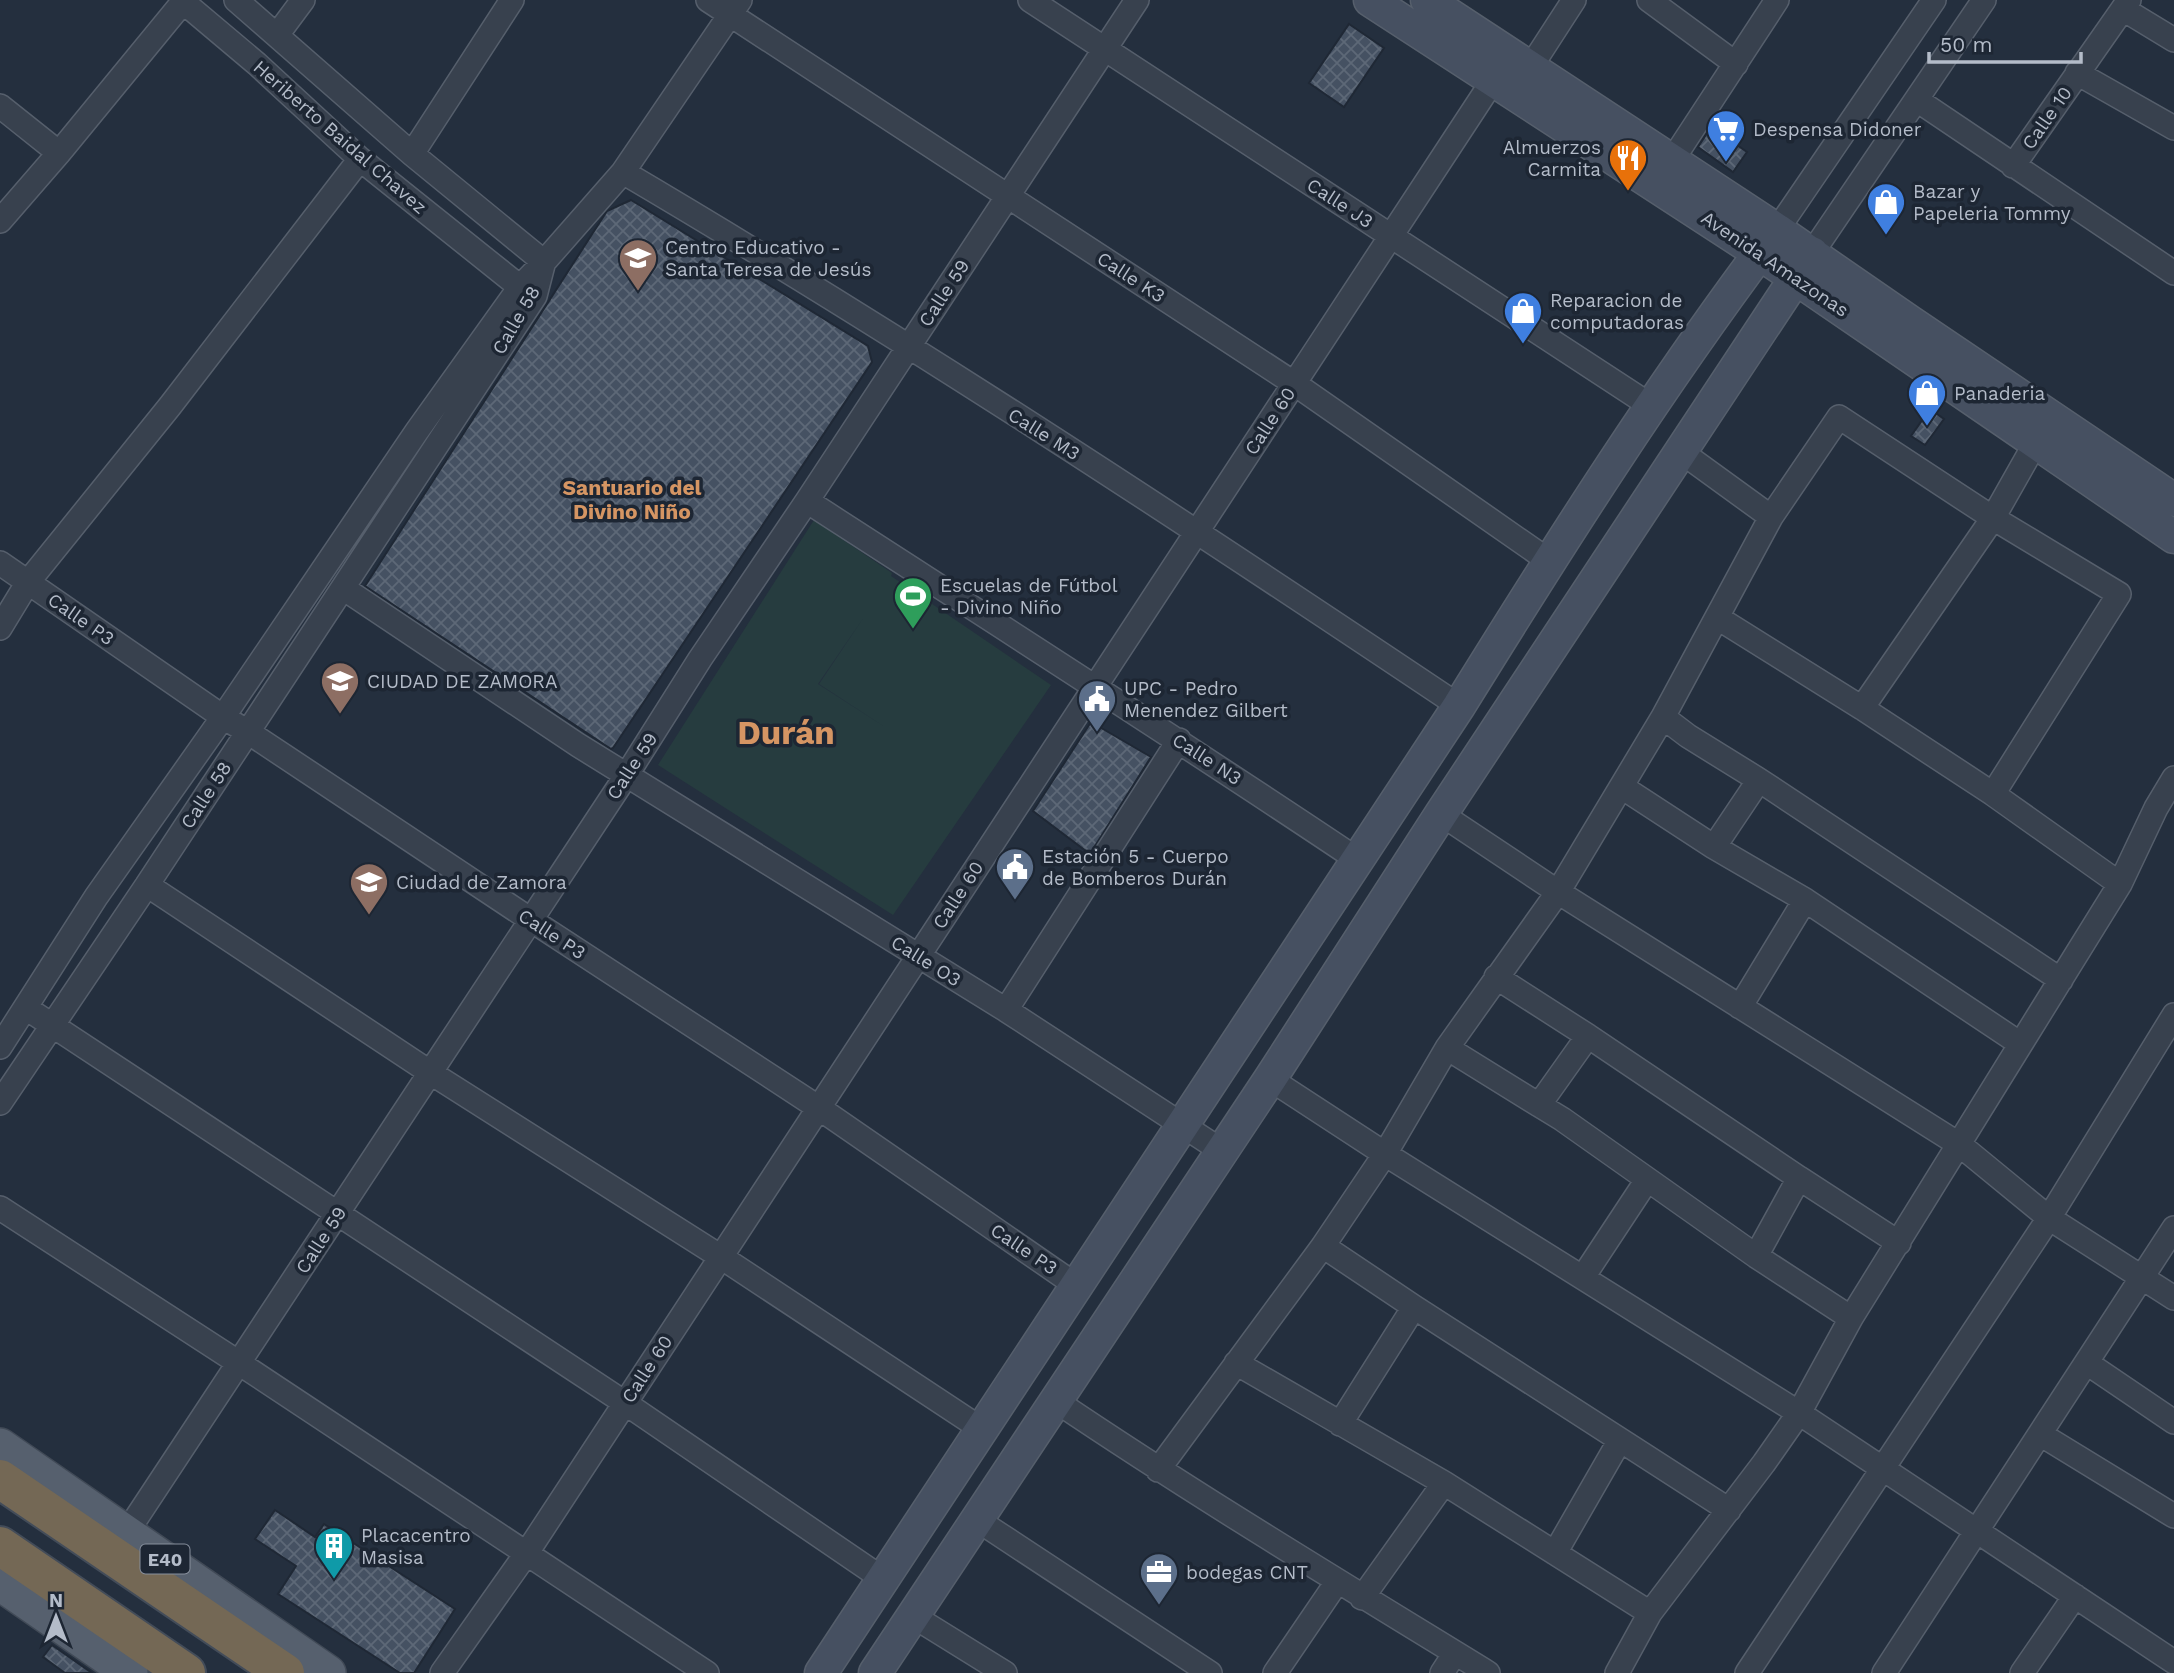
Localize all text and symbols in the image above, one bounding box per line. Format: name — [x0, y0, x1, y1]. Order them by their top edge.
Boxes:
scale bar — [1929, 21, 2081, 65]
text: 50 m — [1940, 32, 1992, 57]
street label: Heriberto Baidal Chavez — [249, 55, 431, 219]
street label: Calle 10 — [2017, 82, 2077, 154]
supermarket icon: Despensa Didoner — [1705, 108, 1747, 163]
place label: Despensa Didoner — [1753, 118, 1922, 141]
place label: Almuerzos Carmita — [1503, 136, 1601, 181]
restaurant icon: Almuerzos Carmita — [1607, 137, 1649, 192]
street label: Calle J3 — [1303, 173, 1377, 233]
place label: Bazar y Papeleria Tommy — [1913, 180, 2071, 225]
shop icon: Bazar y Papeleria Tommy — [1865, 181, 1907, 236]
street label: Avenida Amazonas — [1697, 206, 1853, 322]
place label: Centro Educativo - Santa Teresa de Jesús — [665, 236, 871, 281]
school or university icon: Centro Educativo - Santa Teresa de Jesús — [617, 237, 659, 292]
street label: Calle K3 — [1093, 247, 1169, 307]
street label: Calle 59 — [914, 255, 974, 331]
street label: Calle 58 — [487, 282, 545, 358]
place label: Reparacion de computadoras — [1550, 289, 1684, 334]
shop icon: Reparacion de computadoras — [1502, 290, 1544, 345]
shop icon: Panaderia — [1906, 372, 1948, 427]
place label: Panaderia — [1954, 382, 2046, 405]
street label: Calle 60 — [1240, 383, 1300, 459]
street label: Calle M3 — [1004, 403, 1084, 465]
district label: Santuario del Divino Niño — [563, 475, 702, 524]
place label: Escuelas de Fútbol - Divino Niño — [940, 574, 1118, 619]
sports icon: Escuelas de Fútbol - Divino Niño — [892, 575, 934, 630]
street label: Calle P3 — [43, 588, 119, 650]
school or university icon: CIUDAD DE ZAMORA — [319, 660, 361, 715]
place label: CIUDAD DE ZAMORA — [367, 670, 558, 693]
place label: UPC - Pedro Menendez Gilbert — [1124, 677, 1288, 722]
public building icon: UPC - Pedro Menendez Gilbert — [1076, 678, 1118, 733]
district label: Durán — [737, 713, 835, 752]
street label: Calle 59 — [602, 728, 662, 804]
street label: Calle N3 — [1168, 728, 1246, 790]
street label: Calle 58 — [176, 757, 236, 833]
place label: Estación 5 - Cuerpo de Bomberos Durán — [1042, 845, 1229, 890]
public building icon: Estación 5 - Cuerpo de Bomberos Durán — [994, 846, 1036, 901]
street label: Calle 60 — [928, 857, 988, 933]
school or university icon: Ciudad de Zamora — [348, 861, 390, 916]
place label: Ciudad de Zamora — [396, 871, 567, 894]
street label: Calle P3 — [514, 904, 590, 964]
street label: Calle O3 — [887, 931, 965, 991]
street label: Calle 59 — [291, 1202, 351, 1278]
street label: Calle P3 — [986, 1218, 1062, 1280]
street label: Calle 60 — [617, 1331, 677, 1407]
place label: Placacentro Masisa — [361, 1524, 471, 1569]
building icon: Placacentro Masisa — [313, 1525, 355, 1580]
road number: E40 — [140, 1544, 190, 1574]
office icon: bodegas CNT — [1138, 1551, 1180, 1606]
place label: bodegas CNT — [1186, 1561, 1308, 1584]
north arrow — [21, 1582, 91, 1652]
text: N — [49, 1589, 63, 1612]

